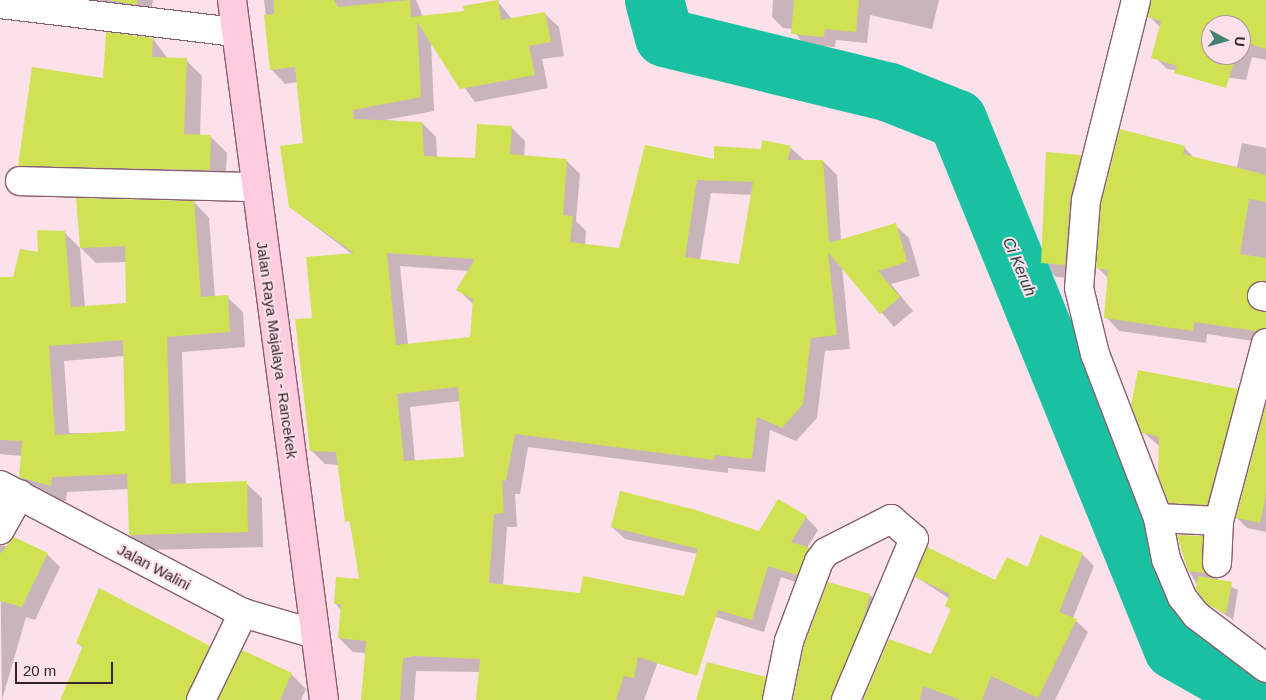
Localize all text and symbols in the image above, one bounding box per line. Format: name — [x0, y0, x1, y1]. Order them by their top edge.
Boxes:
north arrow — [1201, 15, 1251, 65]
text: U — [1231, 36, 1248, 47]
water label: Ci Keruh — [998, 235, 1040, 299]
street label: Jalan Raya Majalaya - Rancekek — [253, 240, 301, 460]
street label: Jalan Walini — [114, 540, 194, 594]
scale bar — [18, 652, 115, 684]
text: 20 m — [23, 662, 56, 679]

